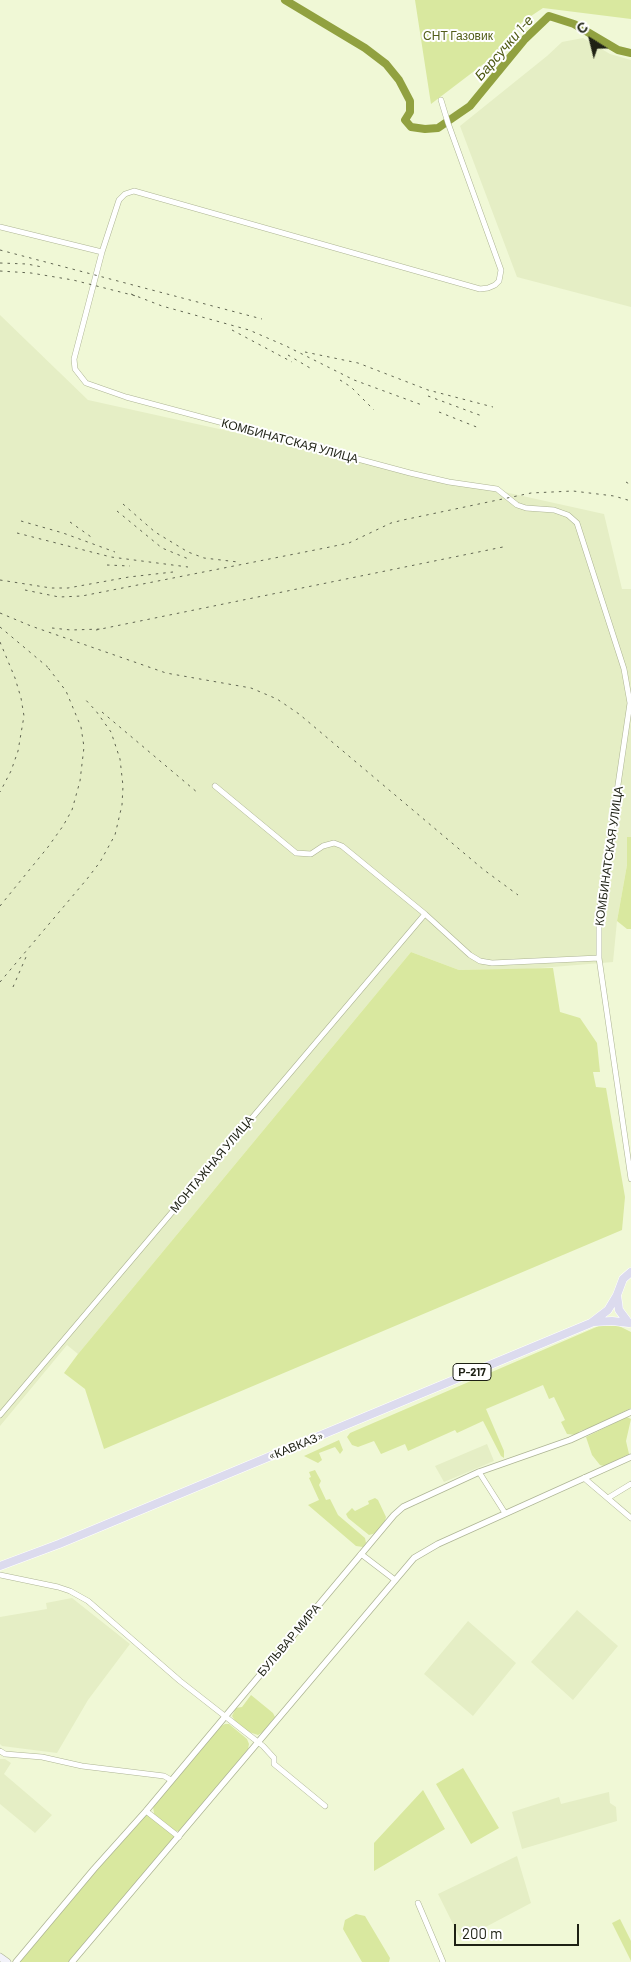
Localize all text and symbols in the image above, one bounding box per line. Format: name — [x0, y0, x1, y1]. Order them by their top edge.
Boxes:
water label: Барсучки 1-е — [471, 12, 537, 84]
north arrow — [566, 15, 616, 65]
text: С — [573, 18, 591, 37]
park label: СНТ Газовик — [423, 29, 493, 43]
street label: КОМБИНАТСКАЯ УЛИЦА — [220, 416, 360, 466]
street label: КОМБИНАТСКАЯ УЛИЦА — [592, 785, 626, 927]
street label: МОНТАЖНАЯ УЛИЦА — [167, 1113, 257, 1215]
road number: Р-217 — [453, 1364, 491, 1380]
street label: «КАВКАЗ» — [266, 1428, 326, 1464]
street label: БУЛЬВАР МИРА — [254, 1601, 324, 1679]
scale bar — [456, 1914, 581, 1946]
text: 200 m — [462, 1924, 502, 1942]

